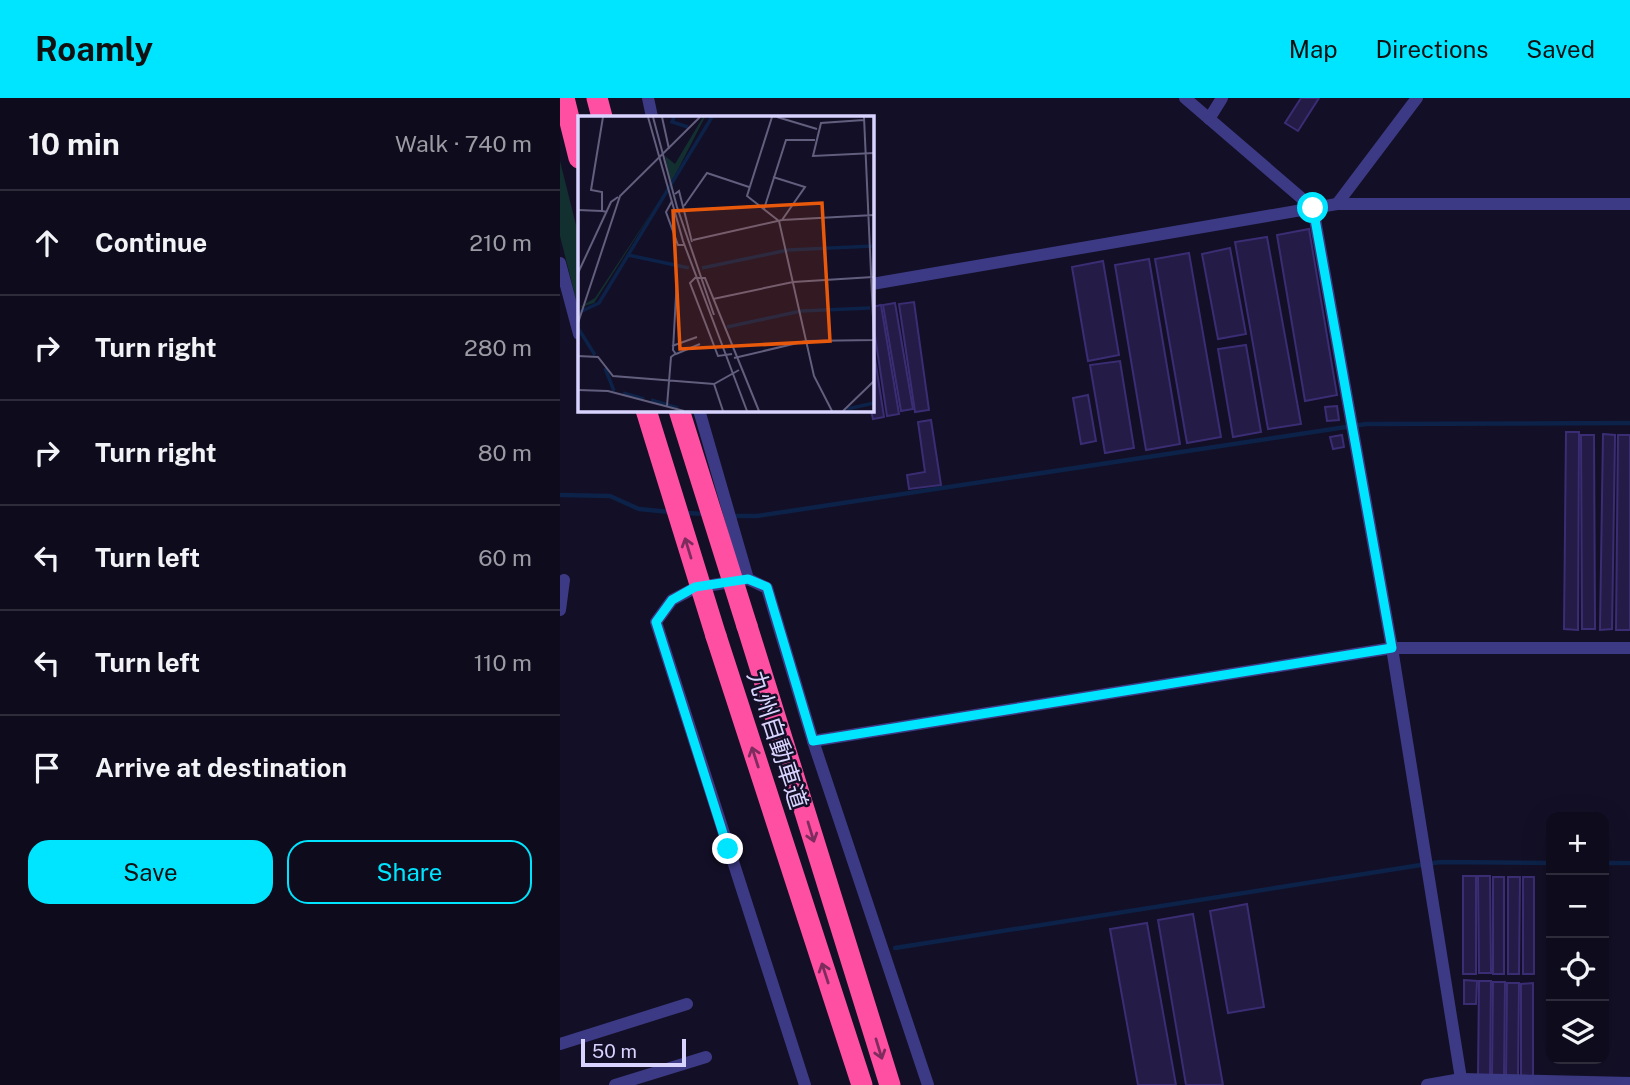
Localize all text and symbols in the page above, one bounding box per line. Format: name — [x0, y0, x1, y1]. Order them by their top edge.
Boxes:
text: Roamly — [35, 30, 153, 68]
text: Map — [1289, 35, 1338, 63]
text: Directions — [1376, 35, 1488, 63]
text: Saved — [1526, 35, 1595, 63]
inset map — [578, 116, 873, 411]
text: 10 min — [28, 126, 120, 162]
text: Walk · 740 m — [395, 130, 532, 157]
route start — [1297, 192, 1328, 223]
icon: ahead — [28, 224, 66, 262]
text: Continue — [95, 227, 207, 258]
text: 210 m — [469, 229, 532, 256]
icon: right — [28, 329, 66, 367]
text: Turn right — [95, 332, 217, 363]
text: 280 m — [464, 334, 532, 361]
icon: right — [28, 434, 66, 472]
text: Turn right — [95, 437, 217, 468]
text: 80 m — [478, 439, 532, 466]
one-way arrow — [681, 537, 693, 559]
icon: left — [28, 539, 66, 577]
text: Turn left — [95, 542, 200, 573]
text: 60 m — [478, 544, 532, 571]
icon: left — [28, 644, 66, 682]
text: Turn left — [95, 647, 200, 678]
text: 110 m — [474, 649, 532, 676]
street label: 九州自動車道 — [742, 667, 814, 812]
one-way arrow — [748, 746, 761, 768]
icon: arrive — [28, 749, 66, 787]
text: Arrive at destination — [95, 752, 347, 783]
map controls — [1546, 812, 1609, 1064]
button: + — [1546, 812, 1609, 875]
one-way arrow — [806, 821, 819, 843]
route end — [712, 833, 743, 864]
button: Save — [28, 840, 273, 904]
button: Share — [287, 840, 532, 904]
button: − — [1546, 875, 1609, 938]
button: locate — [1546, 938, 1609, 1001]
one-way arrow — [818, 963, 831, 985]
button: layers — [1546, 1001, 1609, 1064]
scale bar — [581, 1036, 686, 1068]
one-way arrow — [873, 1038, 886, 1060]
text: 50 m — [592, 1040, 637, 1062]

